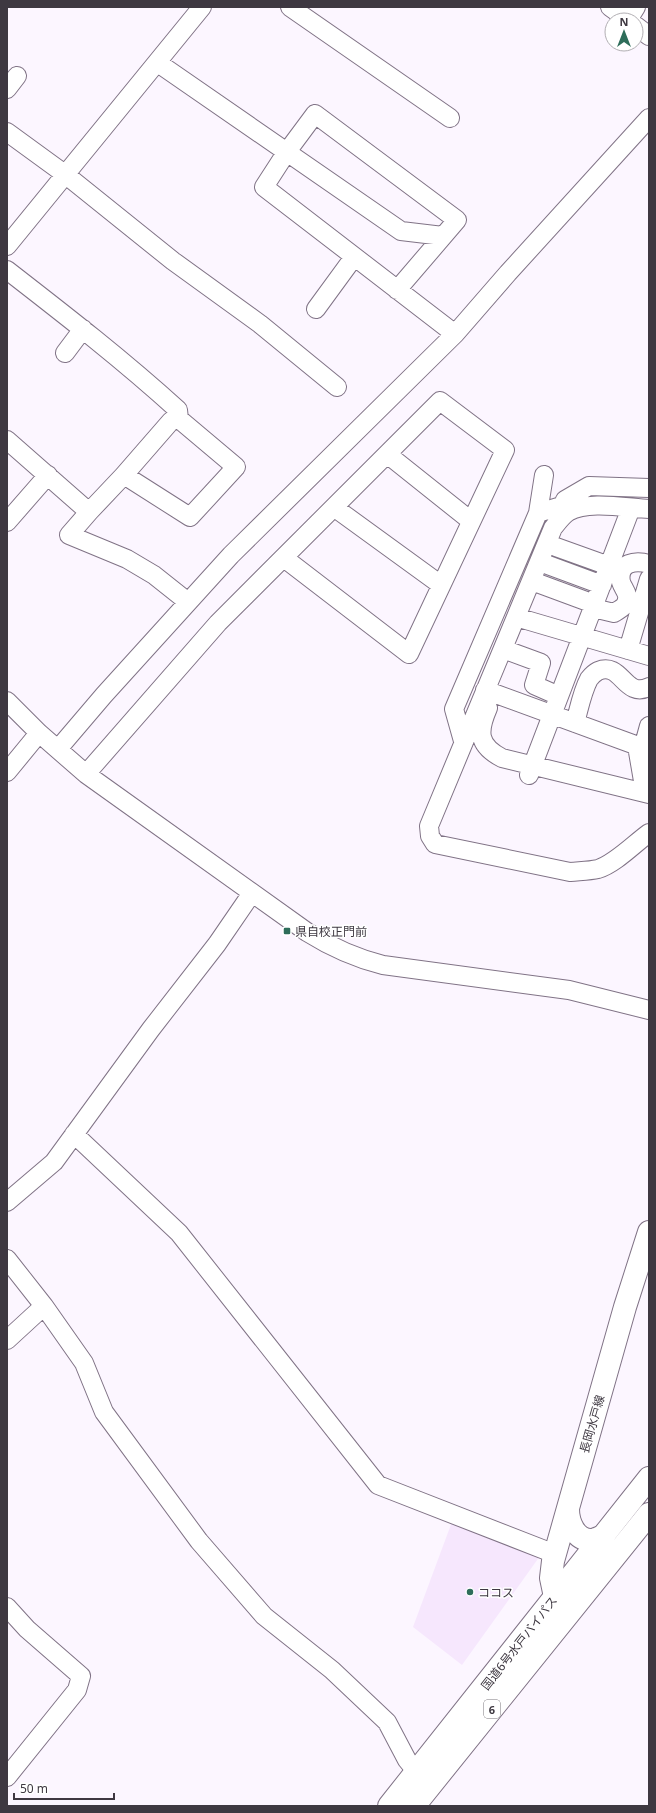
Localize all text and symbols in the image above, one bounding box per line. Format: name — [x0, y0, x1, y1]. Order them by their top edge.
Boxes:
north arrow — [604, 12, 644, 52]
text: N — [620, 14, 628, 29]
place label: 県自校正門前 — [295, 923, 367, 940]
marker: 県自校正門前 — [282, 926, 292, 936]
street label: 長岡水戸線 — [576, 1393, 608, 1455]
place label: ココス — [478, 1584, 514, 1601]
marker: ココス — [465, 1587, 475, 1597]
street label: 国道6号水戸バイパス — [477, 1593, 561, 1693]
road number: 6 — [484, 1700, 500, 1718]
scale bar — [14, 1775, 114, 1801]
text: 50 m — [20, 1780, 48, 1797]

